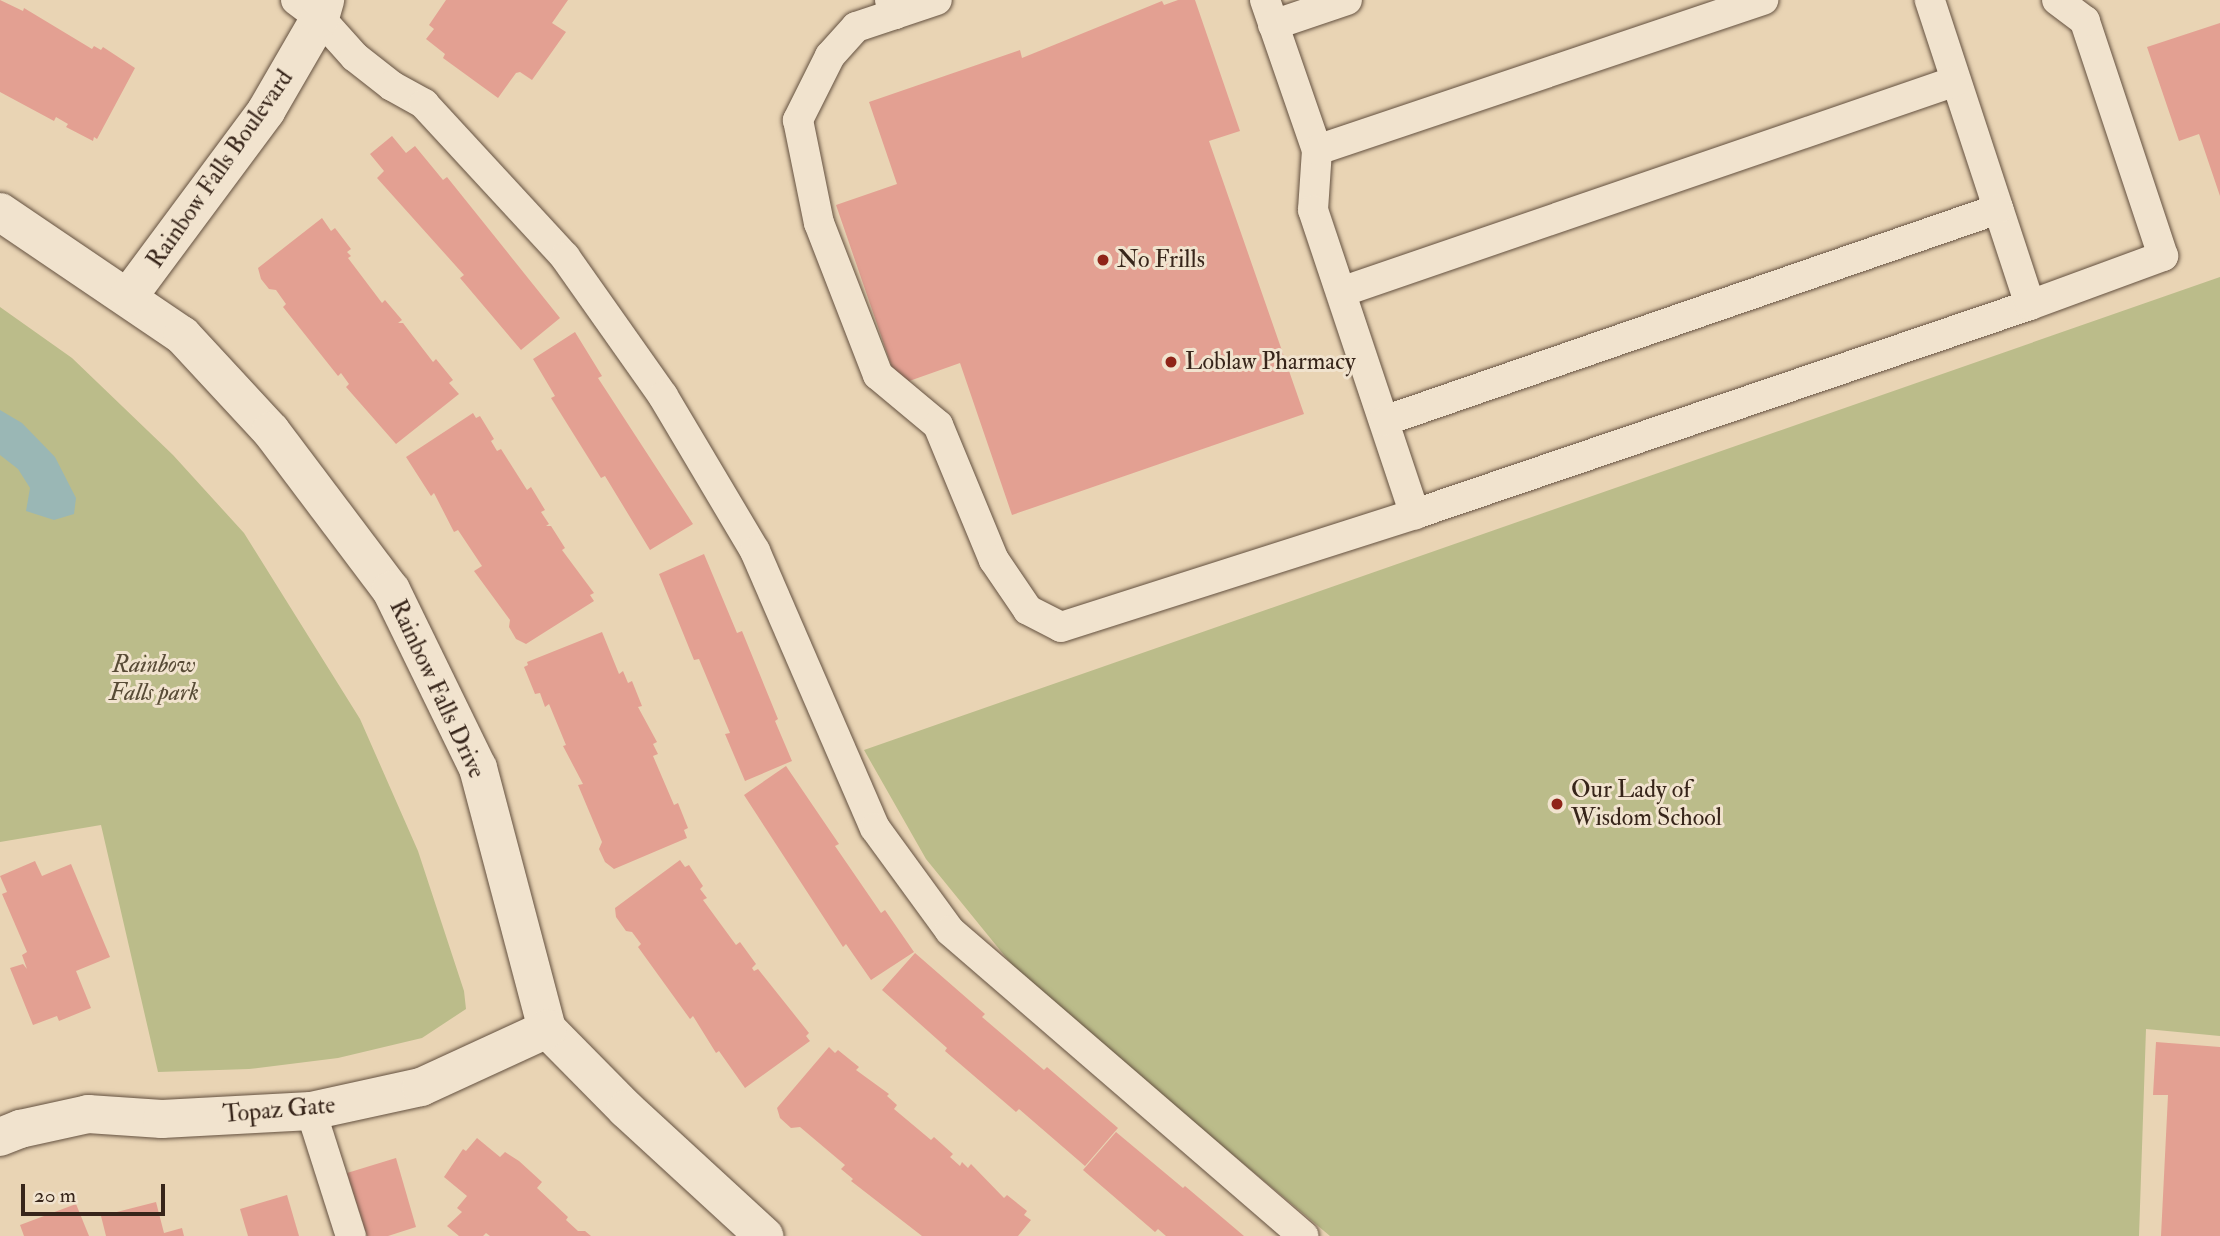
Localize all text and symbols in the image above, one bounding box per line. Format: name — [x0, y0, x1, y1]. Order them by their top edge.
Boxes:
street label: Rainbow Falls Boulevard — [141, 64, 299, 274]
place label: No Frills — [1117, 246, 1205, 274]
marker: No Frills — [1095, 252, 1111, 268]
place label: Loblaw Pharmacy — [1185, 348, 1355, 376]
marker: Loblaw Pharmacy — [1163, 354, 1179, 370]
street label: Rainbow Falls Drive — [383, 595, 491, 783]
park label: Rainbow Falls park — [109, 651, 199, 707]
place label: Our Lady of Wisdom School — [1571, 776, 1722, 832]
marker: Our Lady of Wisdom School — [1549, 796, 1565, 812]
street label: Topaz Gate — [222, 1091, 336, 1129]
scale bar — [24, 1170, 168, 1214]
text: 20 m — [34, 1182, 76, 1209]

